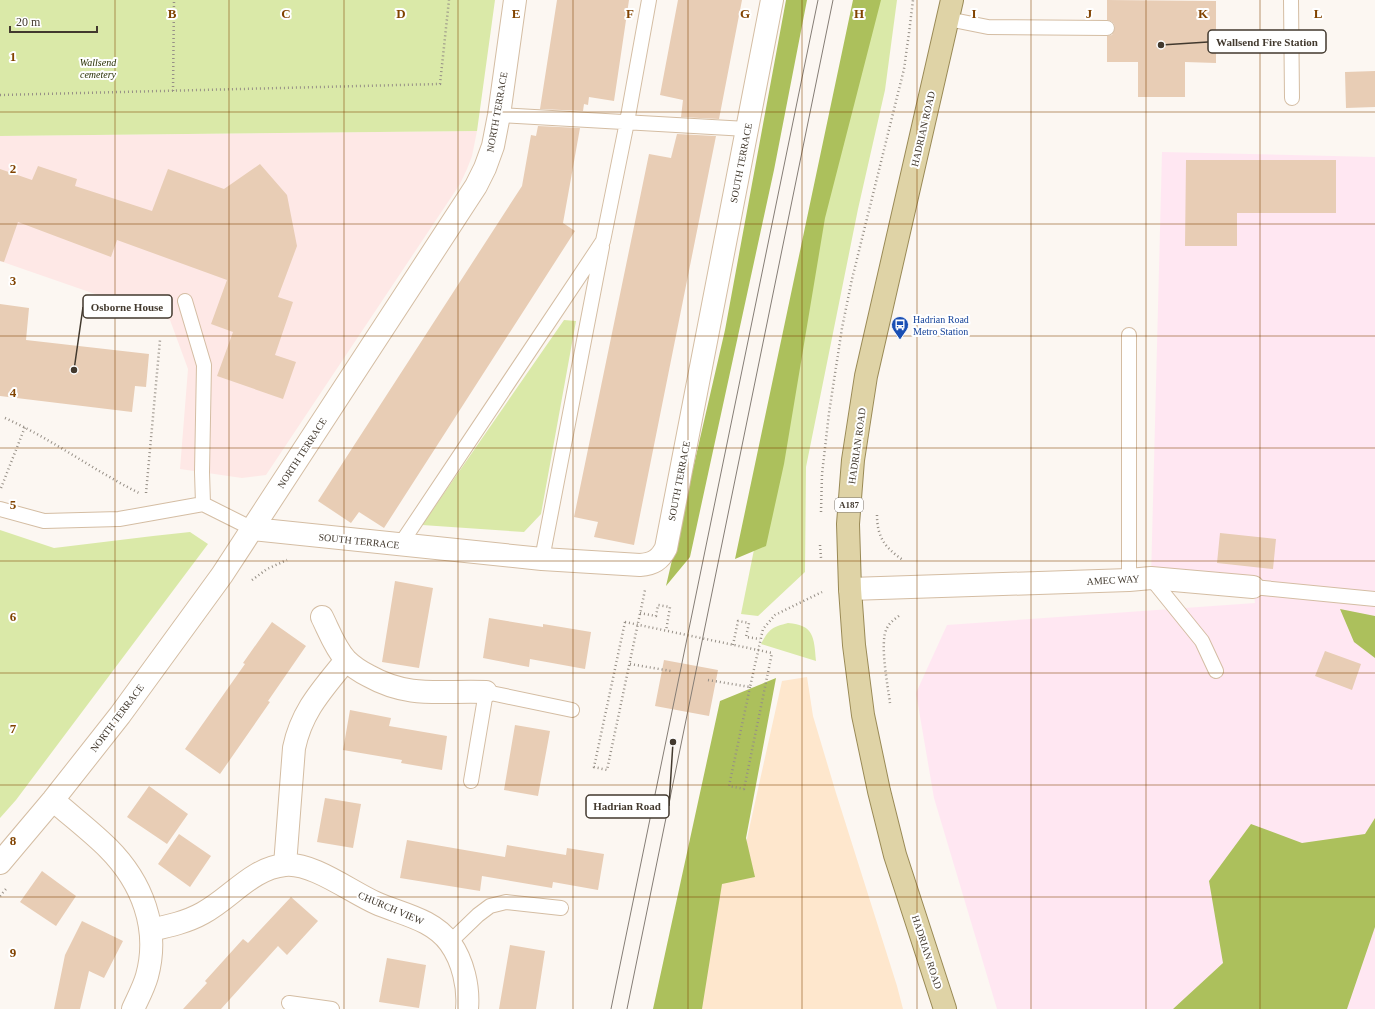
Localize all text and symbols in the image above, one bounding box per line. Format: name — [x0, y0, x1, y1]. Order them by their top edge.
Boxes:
text: B — [168, 6, 177, 21]
text: C — [281, 6, 291, 21]
text: D — [396, 6, 406, 21]
text: E — [512, 6, 520, 21]
text: F — [626, 6, 634, 21]
text: G — [740, 6, 750, 21]
text: H — [854, 6, 864, 21]
text: I — [971, 6, 977, 21]
text: J — [1086, 6, 1093, 21]
text: K — [1198, 6, 1209, 21]
text: L — [1314, 6, 1323, 21]
scale bar — [10, 8, 97, 34]
text: 20 m — [16, 15, 41, 29]
callout: Wallsend Fire Station — [1208, 30, 1326, 53]
text: Wallsend Fire Station — [1216, 36, 1318, 48]
text: 1 — [10, 49, 16, 64]
park label: Wallsend cemetery — [80, 57, 117, 80]
street label: NORTH TERRACE — [484, 71, 510, 153]
street label: HADRIAN ROAD — [909, 90, 937, 168]
street label: SOUTH TERRACE — [728, 122, 754, 204]
text: 2 — [10, 161, 16, 176]
text: 3 — [10, 273, 17, 288]
callout: Osborne House — [83, 295, 172, 318]
text: Osborne House — [91, 301, 163, 313]
place label: Hadrian Road Metro Station — [913, 314, 969, 337]
bus stop icon: Hadrian Road Metro Station — [890, 315, 910, 340]
text: 4 — [10, 385, 17, 400]
street label: HADRIAN ROAD — [846, 407, 868, 485]
street label: NORTH TERRACE — [275, 416, 329, 490]
street label: SOUTH TERRACE — [666, 440, 692, 522]
text: 5 — [10, 497, 17, 512]
road number: A187 — [835, 498, 863, 512]
street label: SOUTH TERRACE — [318, 531, 400, 551]
street label: AMEC WAY — [1086, 573, 1140, 587]
text: 6 — [10, 609, 17, 624]
street label: NORTH TERRACE — [88, 682, 146, 754]
text: 7 — [10, 721, 17, 736]
callout: Hadrian Road — [586, 795, 669, 818]
text: Hadrian Road — [593, 800, 661, 812]
text: 8 — [10, 833, 17, 848]
street label: CHURCH VIEW — [357, 889, 426, 927]
street label: HADRIAN ROAD — [910, 914, 944, 990]
text: 9 — [10, 945, 17, 960]

